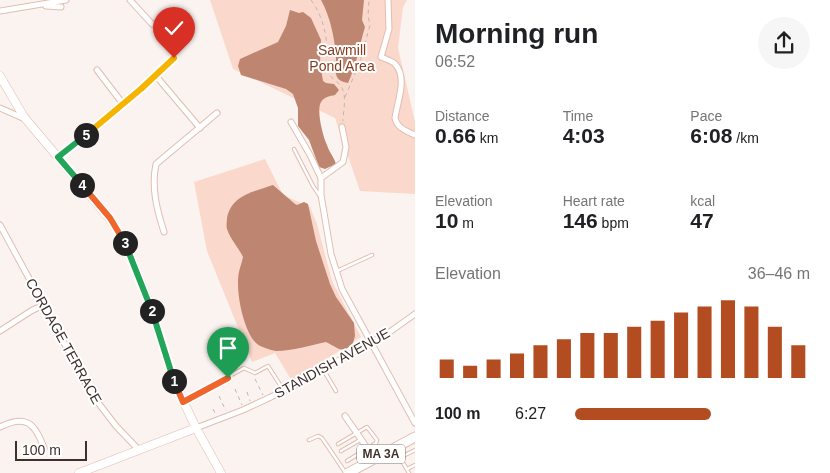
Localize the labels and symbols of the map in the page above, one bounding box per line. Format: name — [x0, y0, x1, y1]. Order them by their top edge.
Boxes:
pin — [153, 7, 195, 58]
park label: Sawmill Pond Area — [309, 42, 375, 74]
pin: 5 — [74, 122, 98, 148]
pin: 4 — [70, 172, 94, 198]
pin: 3 — [112, 230, 138, 256]
street label: CORDAGE TERRACE — [23, 275, 105, 407]
pin: 2 — [140, 298, 164, 324]
street label: STANDISH AVENUE — [272, 325, 392, 401]
pin — [207, 327, 249, 378]
pin: 1 — [162, 368, 186, 394]
scale bar — [15, 438, 88, 461]
road number: MA 3A — [357, 444, 405, 464]

